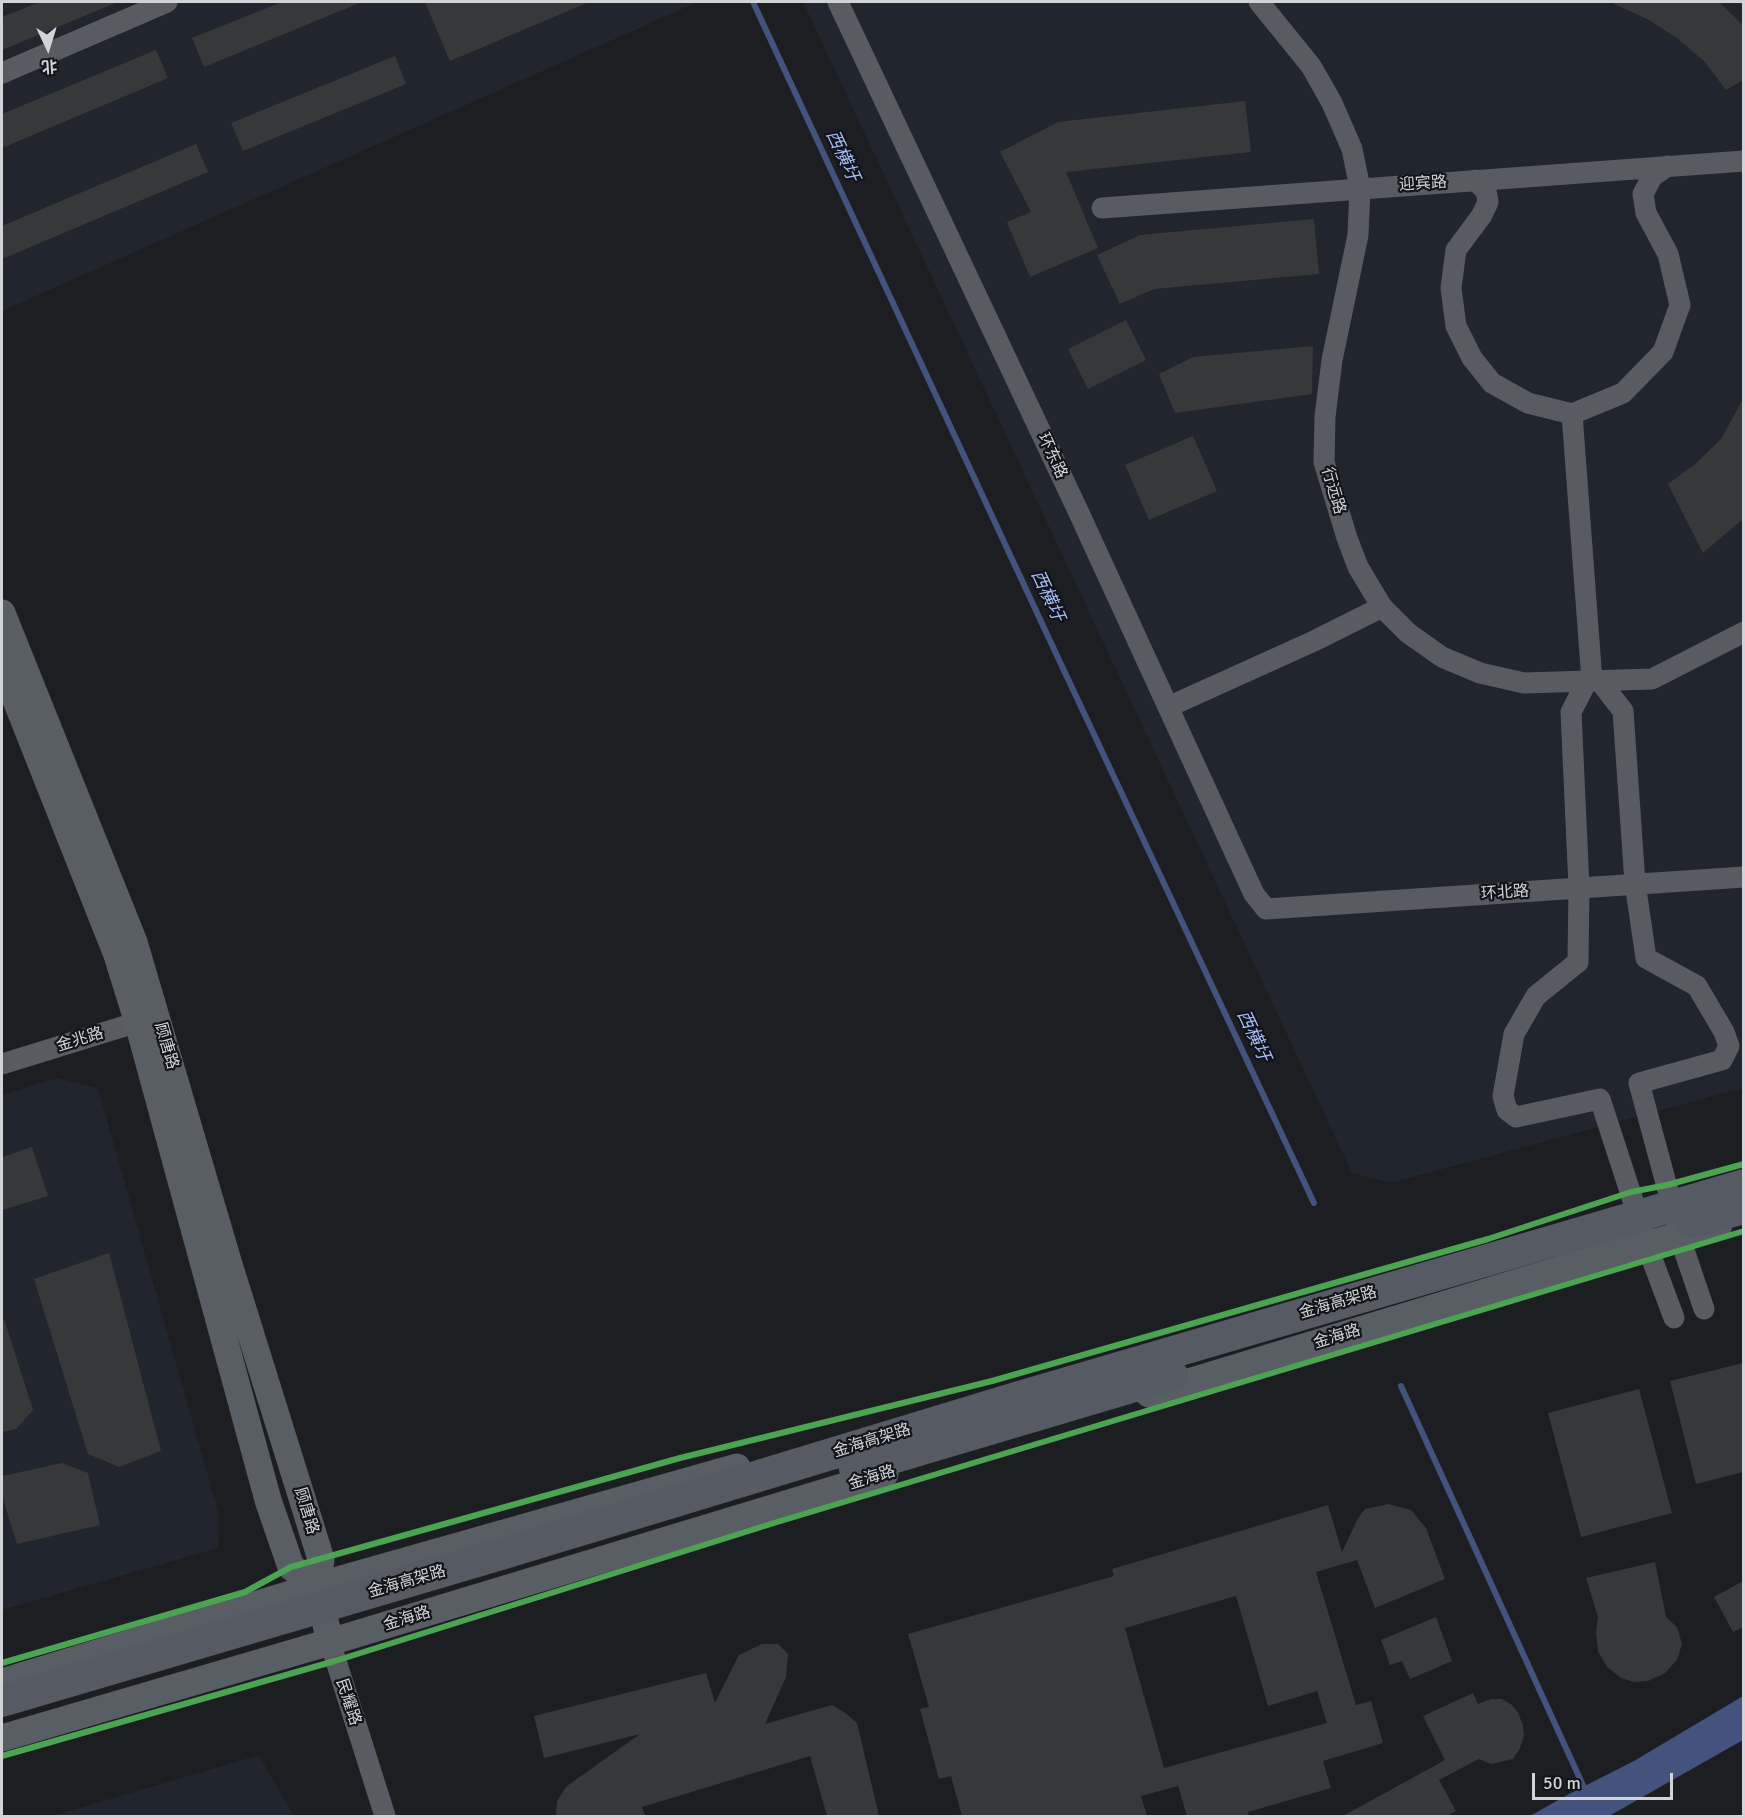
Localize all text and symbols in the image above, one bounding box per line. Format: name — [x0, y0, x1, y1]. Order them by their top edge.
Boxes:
north arrow — [18, 18, 78, 78]
text: 北 — [41, 55, 58, 76]
water label: 西横圩 — [821, 127, 863, 185]
street label: 迎宾路 — [1398, 173, 1448, 195]
street label: 环东路 — [1033, 430, 1071, 482]
street label: 行远路 — [1317, 465, 1349, 517]
water label: 西横圩 — [1026, 567, 1068, 625]
street label: 环北路 — [1480, 882, 1530, 904]
water label: 西横圩 — [1232, 1007, 1274, 1065]
street label: 顾唐路 — [150, 1020, 182, 1072]
street label: 金兆路 — [54, 1024, 106, 1056]
street label: 金海高架路 — [1297, 1283, 1379, 1323]
street label: 金海路 — [1311, 1321, 1363, 1353]
street label: 金海高架路 — [831, 1420, 913, 1462]
street label: 金海路 — [846, 1462, 898, 1494]
street label: 顾唐路 — [290, 1485, 322, 1537]
street label: 金海高架路 — [366, 1562, 448, 1602]
street label: 金海路 — [381, 1603, 433, 1635]
street label: 民耀路 — [331, 1676, 365, 1728]
scale bar — [1535, 1761, 1676, 1799]
text: 50 m — [1543, 1772, 1581, 1794]

